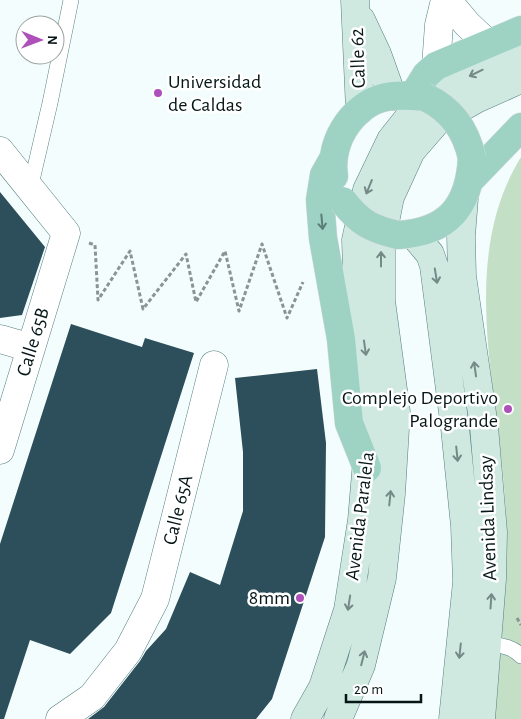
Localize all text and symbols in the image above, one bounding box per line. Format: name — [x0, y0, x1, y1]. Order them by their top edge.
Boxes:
north arrow — [15, 15, 65, 65]
street label: Calle 62 — [347, 27, 369, 89]
text: N — [45, 35, 59, 45]
one-way arrow — [469, 69, 484, 78]
place label: Universidad de Caldas — [168, 72, 261, 115]
marker: Universidad de Caldas — [152, 87, 164, 99]
one-way arrow — [364, 179, 373, 194]
one-way arrow — [317, 214, 327, 230]
one-way arrow — [376, 252, 386, 268]
one-way arrow — [431, 267, 441, 283]
street label: Calle 65B — [13, 305, 53, 379]
one-way arrow — [360, 339, 370, 355]
one-way arrow — [470, 362, 480, 378]
place label: Complejo Deportivo Palogrande — [342, 388, 498, 431]
marker: Complejo Deportivo Palogrande — [502, 403, 514, 415]
one-way arrow — [453, 446, 462, 462]
street label: Avenida Paralela — [342, 451, 378, 581]
street label: Avenida Lindsay — [476, 455, 500, 581]
street label: Calle 65A — [160, 473, 196, 547]
one-way arrow — [386, 490, 395, 506]
place label: 8mm — [249, 588, 290, 608]
marker: 8mm — [294, 592, 306, 604]
one-way arrow — [486, 593, 495, 609]
one-way arrow — [344, 594, 354, 610]
one-way arrow — [456, 643, 465, 659]
one-way arrow — [359, 650, 368, 666]
scale bar — [346, 672, 421, 704]
text: 20 m — [354, 682, 383, 697]

